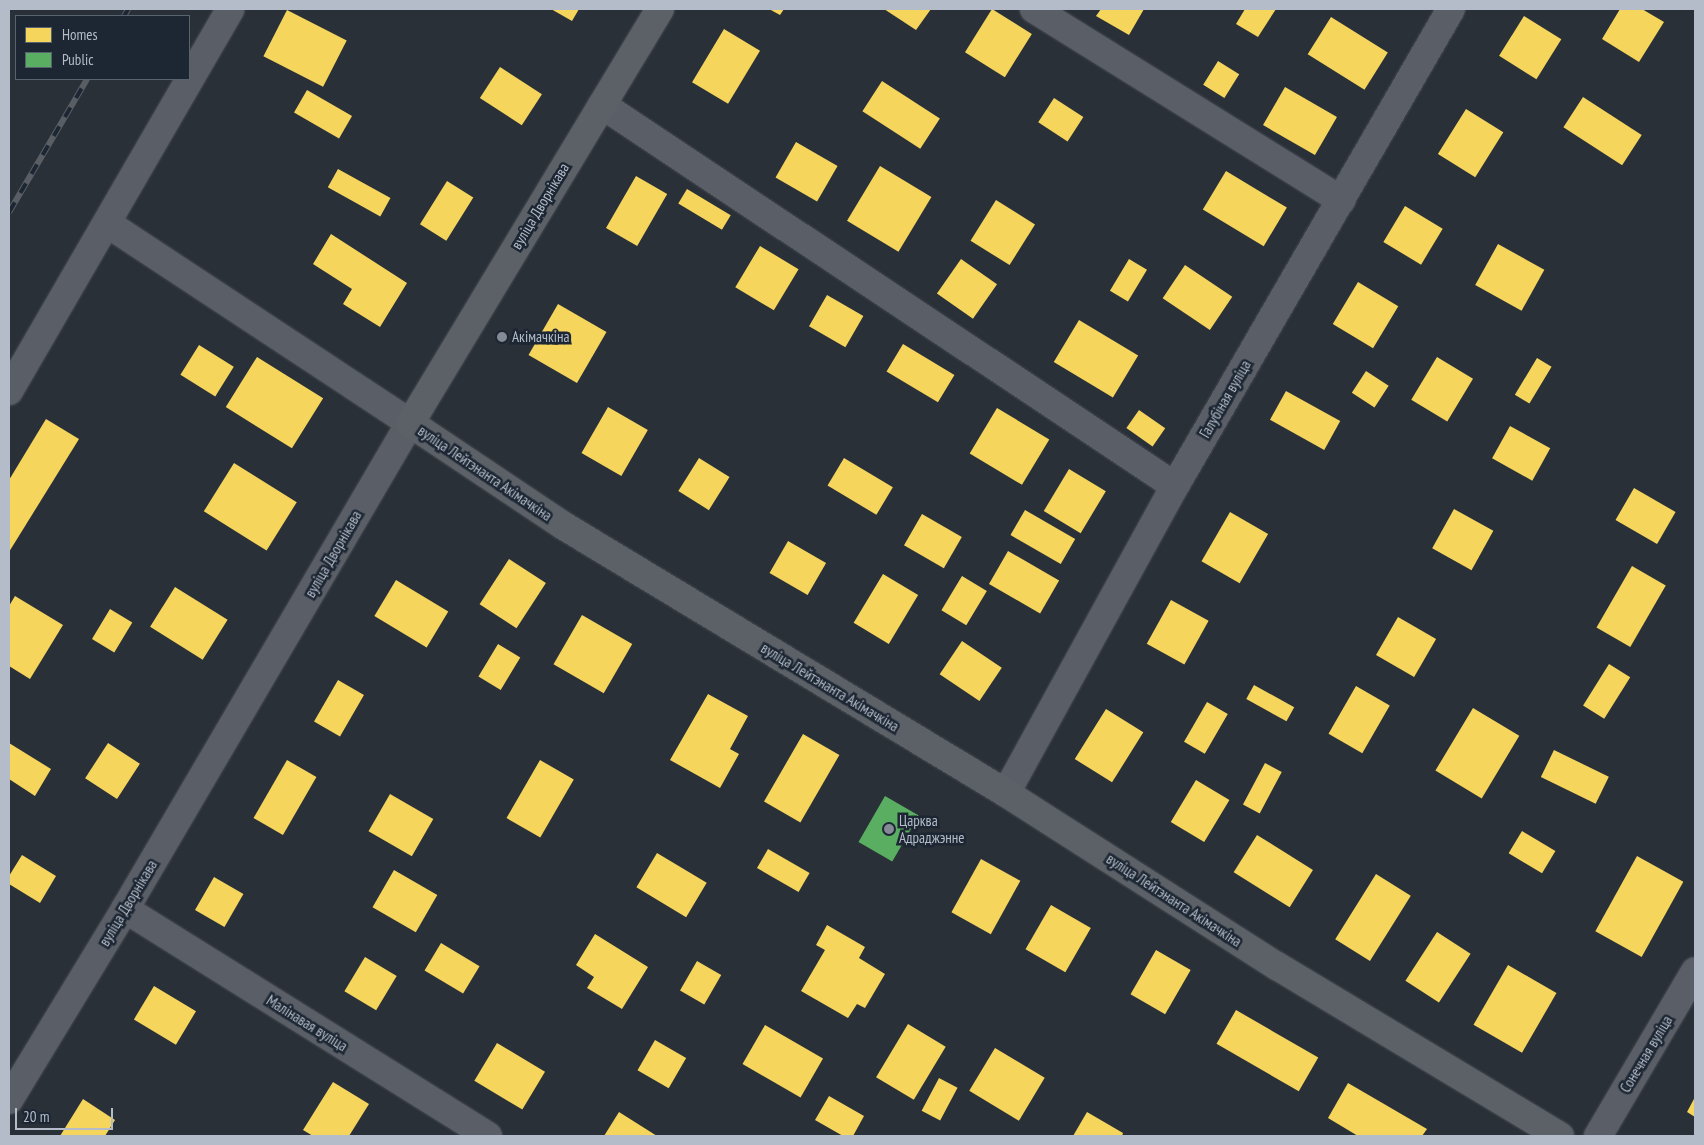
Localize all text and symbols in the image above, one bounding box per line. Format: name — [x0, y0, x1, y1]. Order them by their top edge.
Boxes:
legend — [15, 15, 190, 80]
text: Homes — [62, 25, 98, 44]
text: Public — [62, 50, 93, 69]
street label: вуліца Дворнікава — [507, 160, 573, 252]
place label: Акімачкіна — [512, 328, 569, 346]
marker: Акімачкіна — [496, 331, 508, 343]
street label: Галубіная вуліца — [1196, 357, 1254, 441]
street label: вуліца Лейтэнанта Акімачкіна — [415, 421, 555, 525]
street label: вуліца Дворнікава — [301, 507, 365, 601]
street label: вуліца Лейтэнанта Акімачкіна — [758, 639, 902, 735]
place label: Царква Адраджэнне — [899, 811, 965, 846]
marker: Царква Адраджэнне — [883, 823, 895, 835]
street label: вуліца Лейтэнанта Акімачкіна — [1103, 849, 1245, 951]
street label: вуліца Дворнікава — [95, 857, 161, 949]
street label: Малінавая вуліца — [263, 991, 351, 1055]
street label: Сонечная вуліца — [1616, 1012, 1676, 1096]
scale bar — [18, 1098, 115, 1130]
text: 20 m — [23, 1107, 49, 1126]

